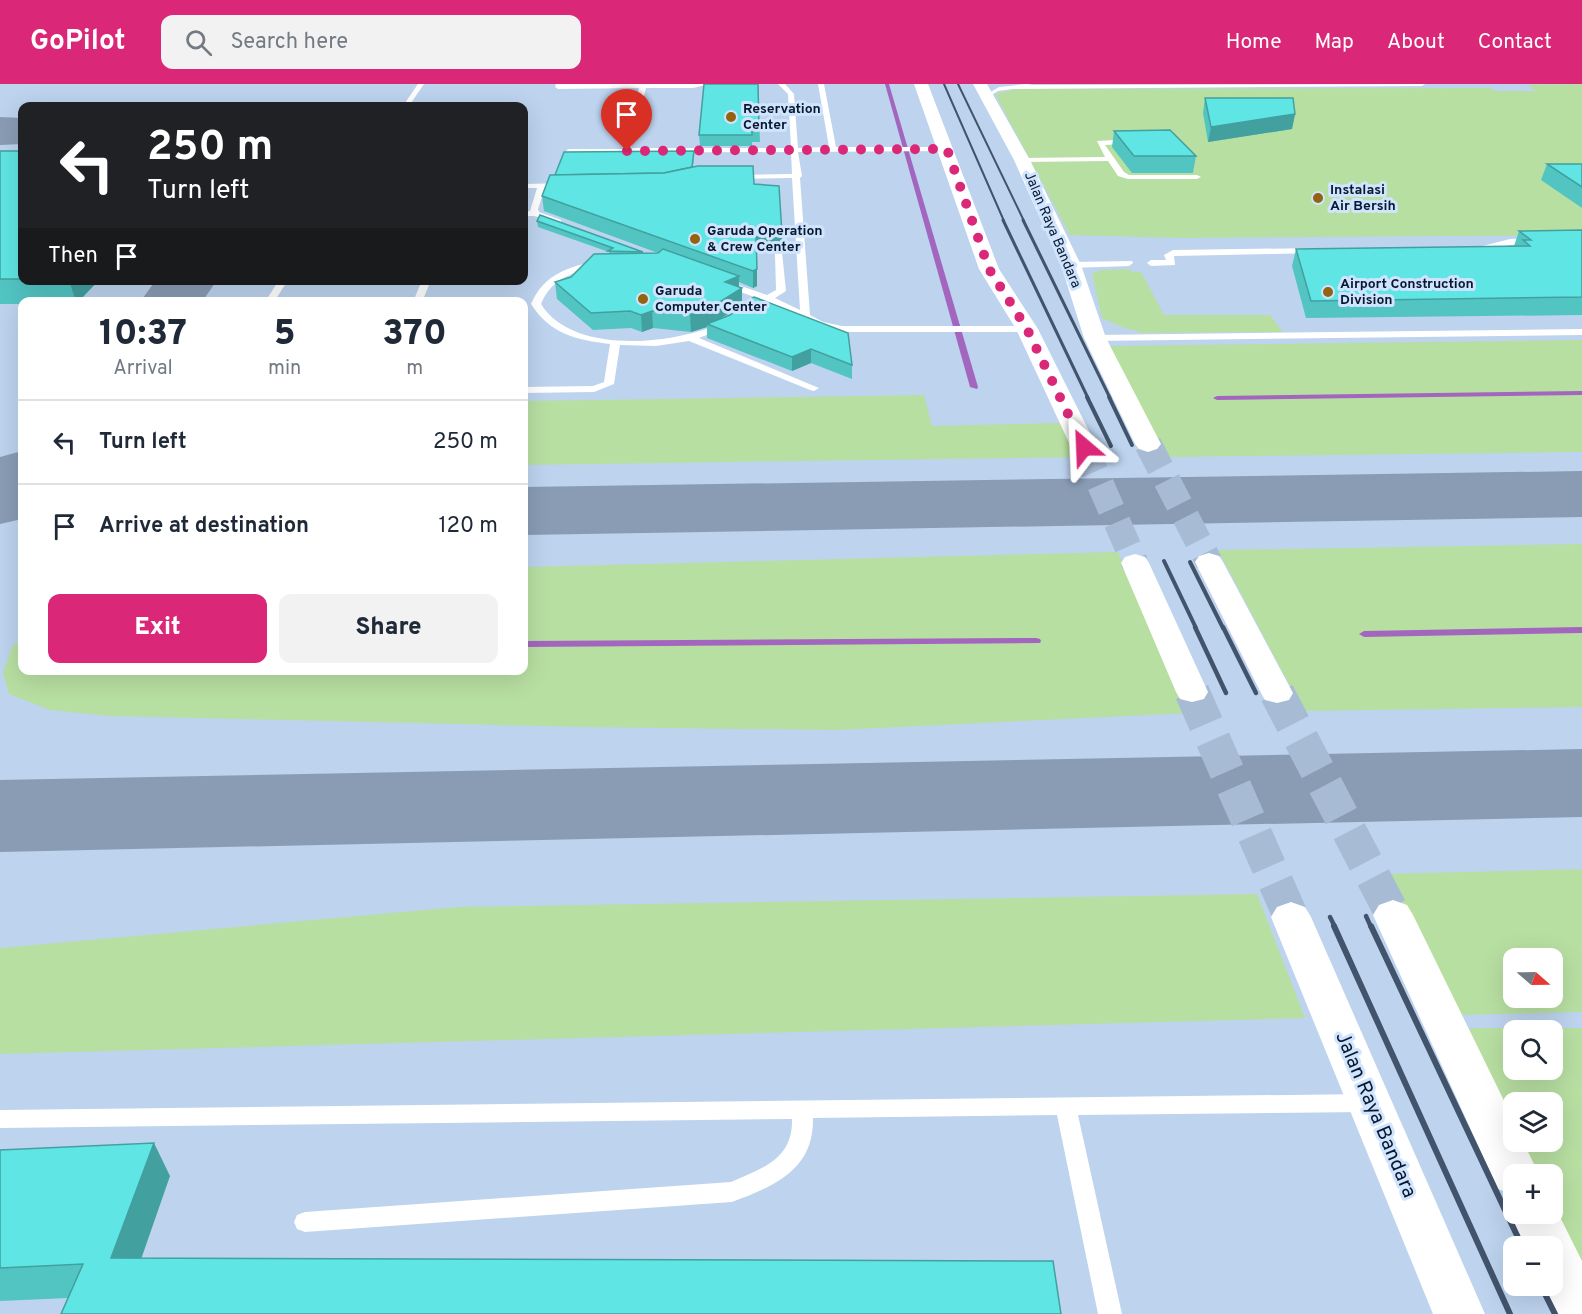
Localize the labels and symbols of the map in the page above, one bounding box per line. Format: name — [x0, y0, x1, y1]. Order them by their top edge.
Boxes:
pin — [601, 89, 652, 151]
place label: Reservation Center — [743, 101, 821, 134]
marker: Reservation Center — [724, 110, 738, 124]
street label: Jalan Raya Bandara — [1020, 169, 1084, 291]
place label: Instalasi Air Bersih — [1330, 182, 1396, 215]
marker: Instalasi Air Bersih — [1311, 191, 1325, 205]
place label: Garuda Operation & Crew Center — [707, 223, 822, 256]
marker: Garuda Operation & Crew Center — [688, 232, 702, 246]
place label: Airport Construction Division — [1340, 276, 1474, 309]
place label: Garuda Computer Center — [655, 283, 767, 316]
marker: Airport Construction Division — [1321, 285, 1335, 299]
marker: Garuda Computer Center — [636, 292, 650, 306]
position arrow — [1052, 415, 1116, 479]
north arrow — [1503, 948, 1563, 1008]
street label: Jalan Raya Bandara — [1328, 1028, 1422, 1202]

